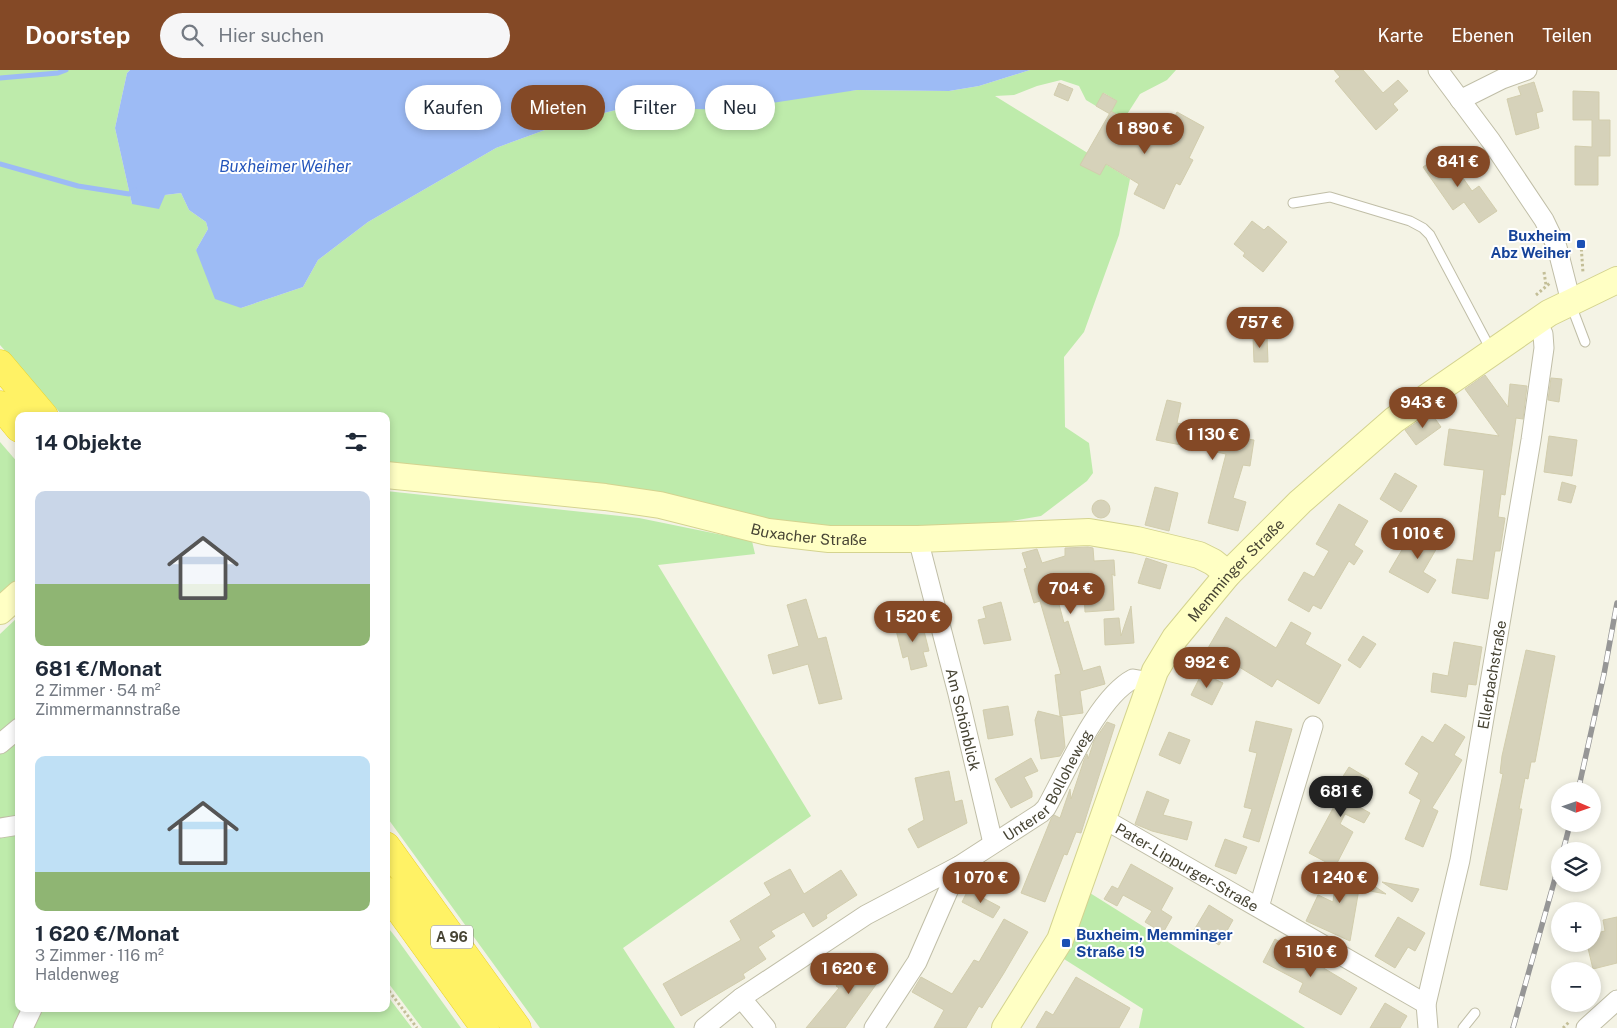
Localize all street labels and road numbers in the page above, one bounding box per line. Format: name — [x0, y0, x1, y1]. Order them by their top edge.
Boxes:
street label: Memminger Straße — [1184, 515, 1287, 625]
street label: Buxacher Straße — [749, 520, 867, 548]
street label: Ellerbachstraße — [1474, 619, 1509, 730]
street label: Am Schönblick — [943, 666, 984, 772]
street label: Unterer Bolloheweg — [1000, 726, 1095, 844]
street label: Pater-Lippurger-Straße — [1113, 819, 1262, 915]
road number: A 96 — [431, 926, 473, 949]

